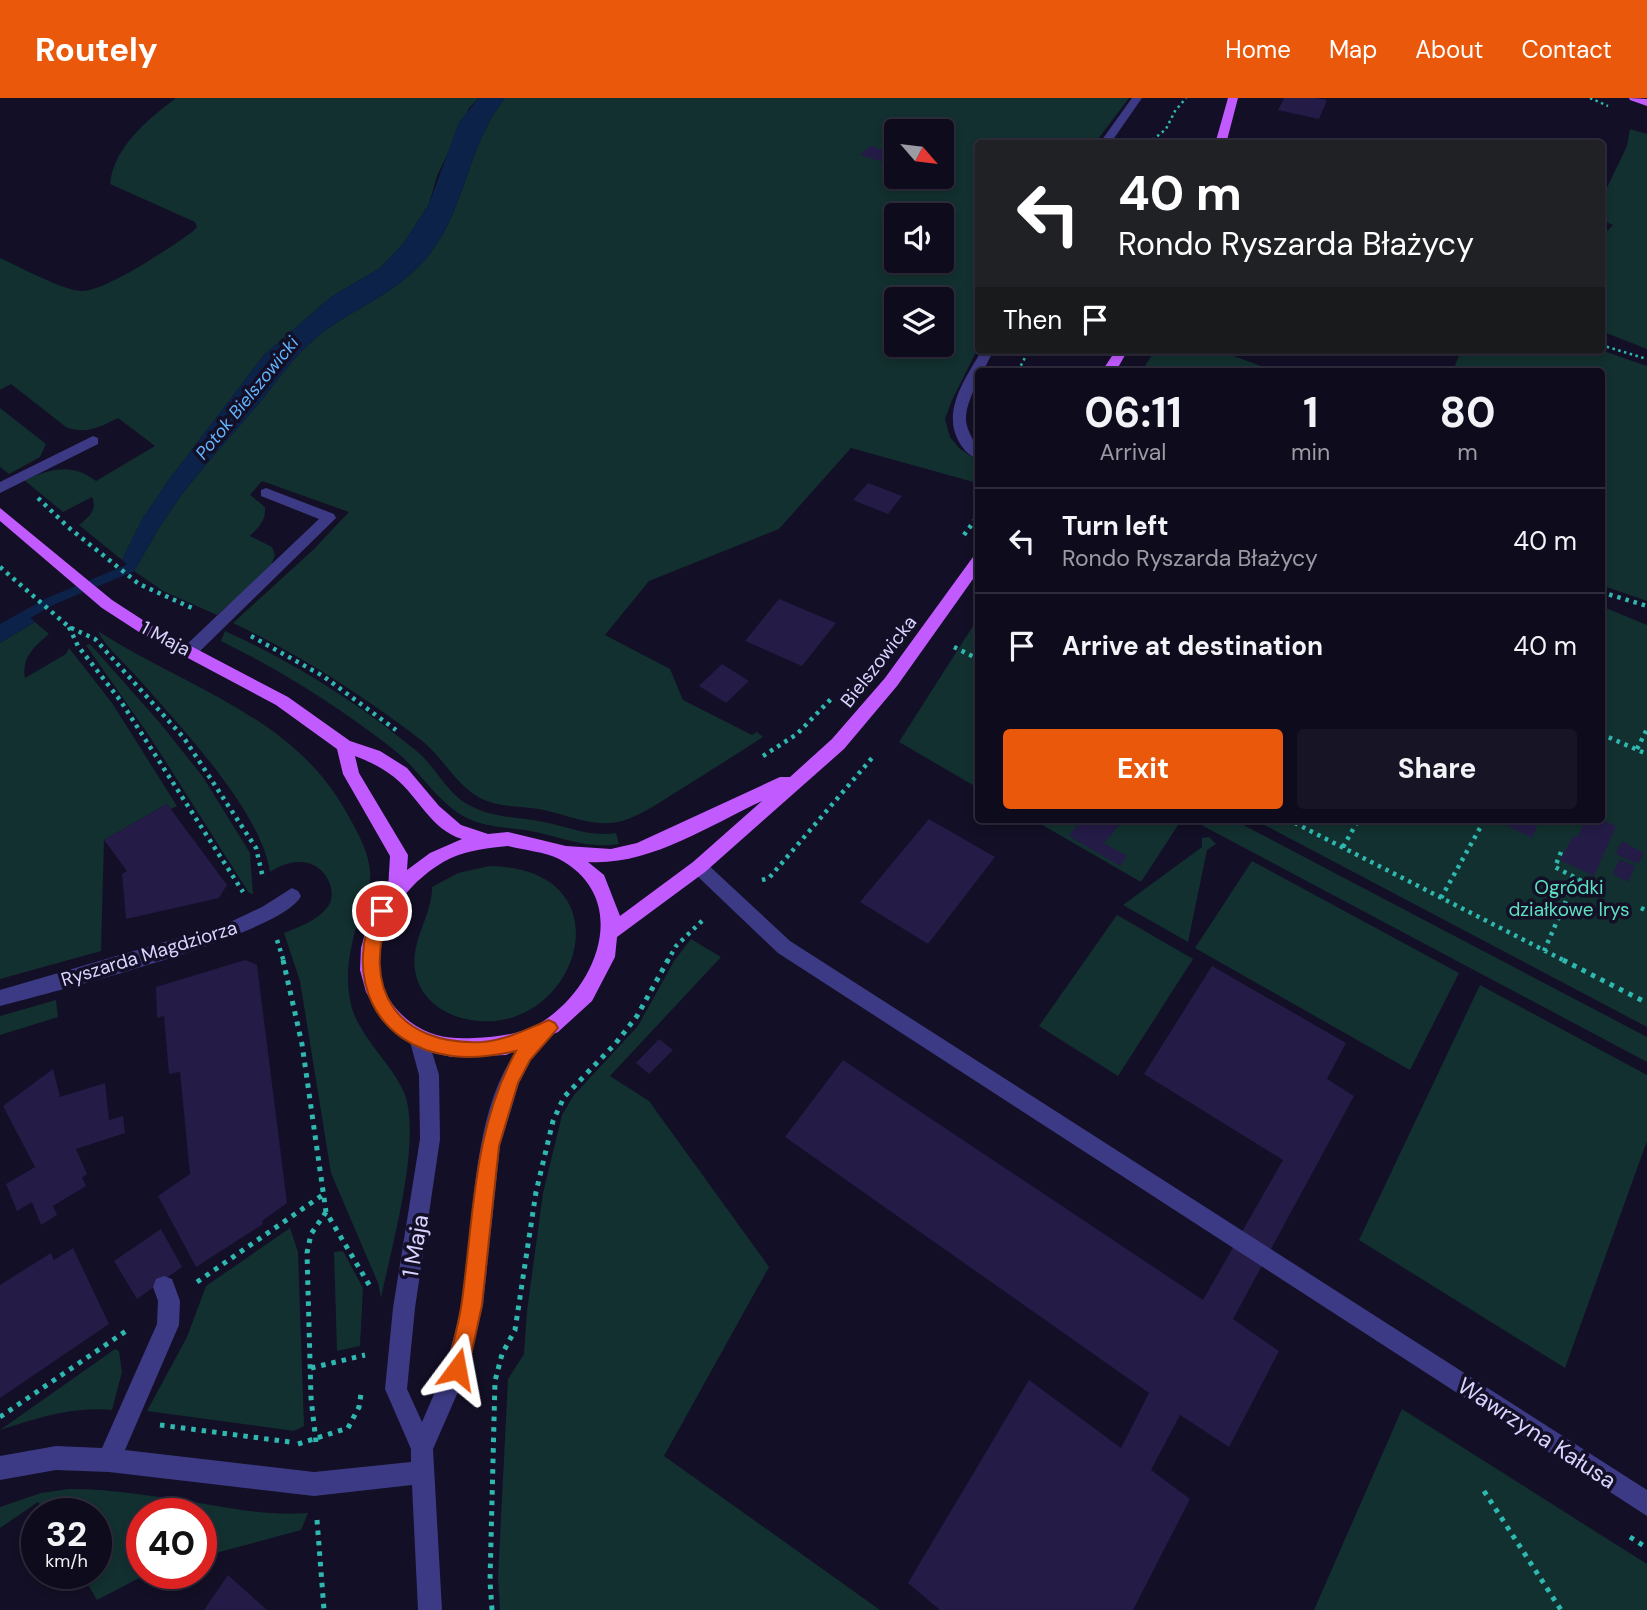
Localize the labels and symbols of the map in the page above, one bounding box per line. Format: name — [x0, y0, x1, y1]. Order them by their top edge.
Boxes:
north arrow — [884, 119, 954, 189]
water label: Potok Bielszowicki — [190, 331, 304, 464]
street label: Bielszowicka — [835, 610, 922, 712]
street label: 1 Maja — [137, 615, 195, 662]
park label: Ogródki działkowe Irys — [1508, 875, 1630, 922]
pin — [352, 881, 412, 941]
street label: Ryszarda Magdziorza — [58, 915, 240, 992]
street label: 1 Maja — [395, 1212, 435, 1280]
position arrow — [420, 1332, 494, 1406]
street label: Wawrzyna Kałusa — [1452, 1371, 1622, 1495]
speed limit sign: 40 — [126, 1498, 217, 1589]

